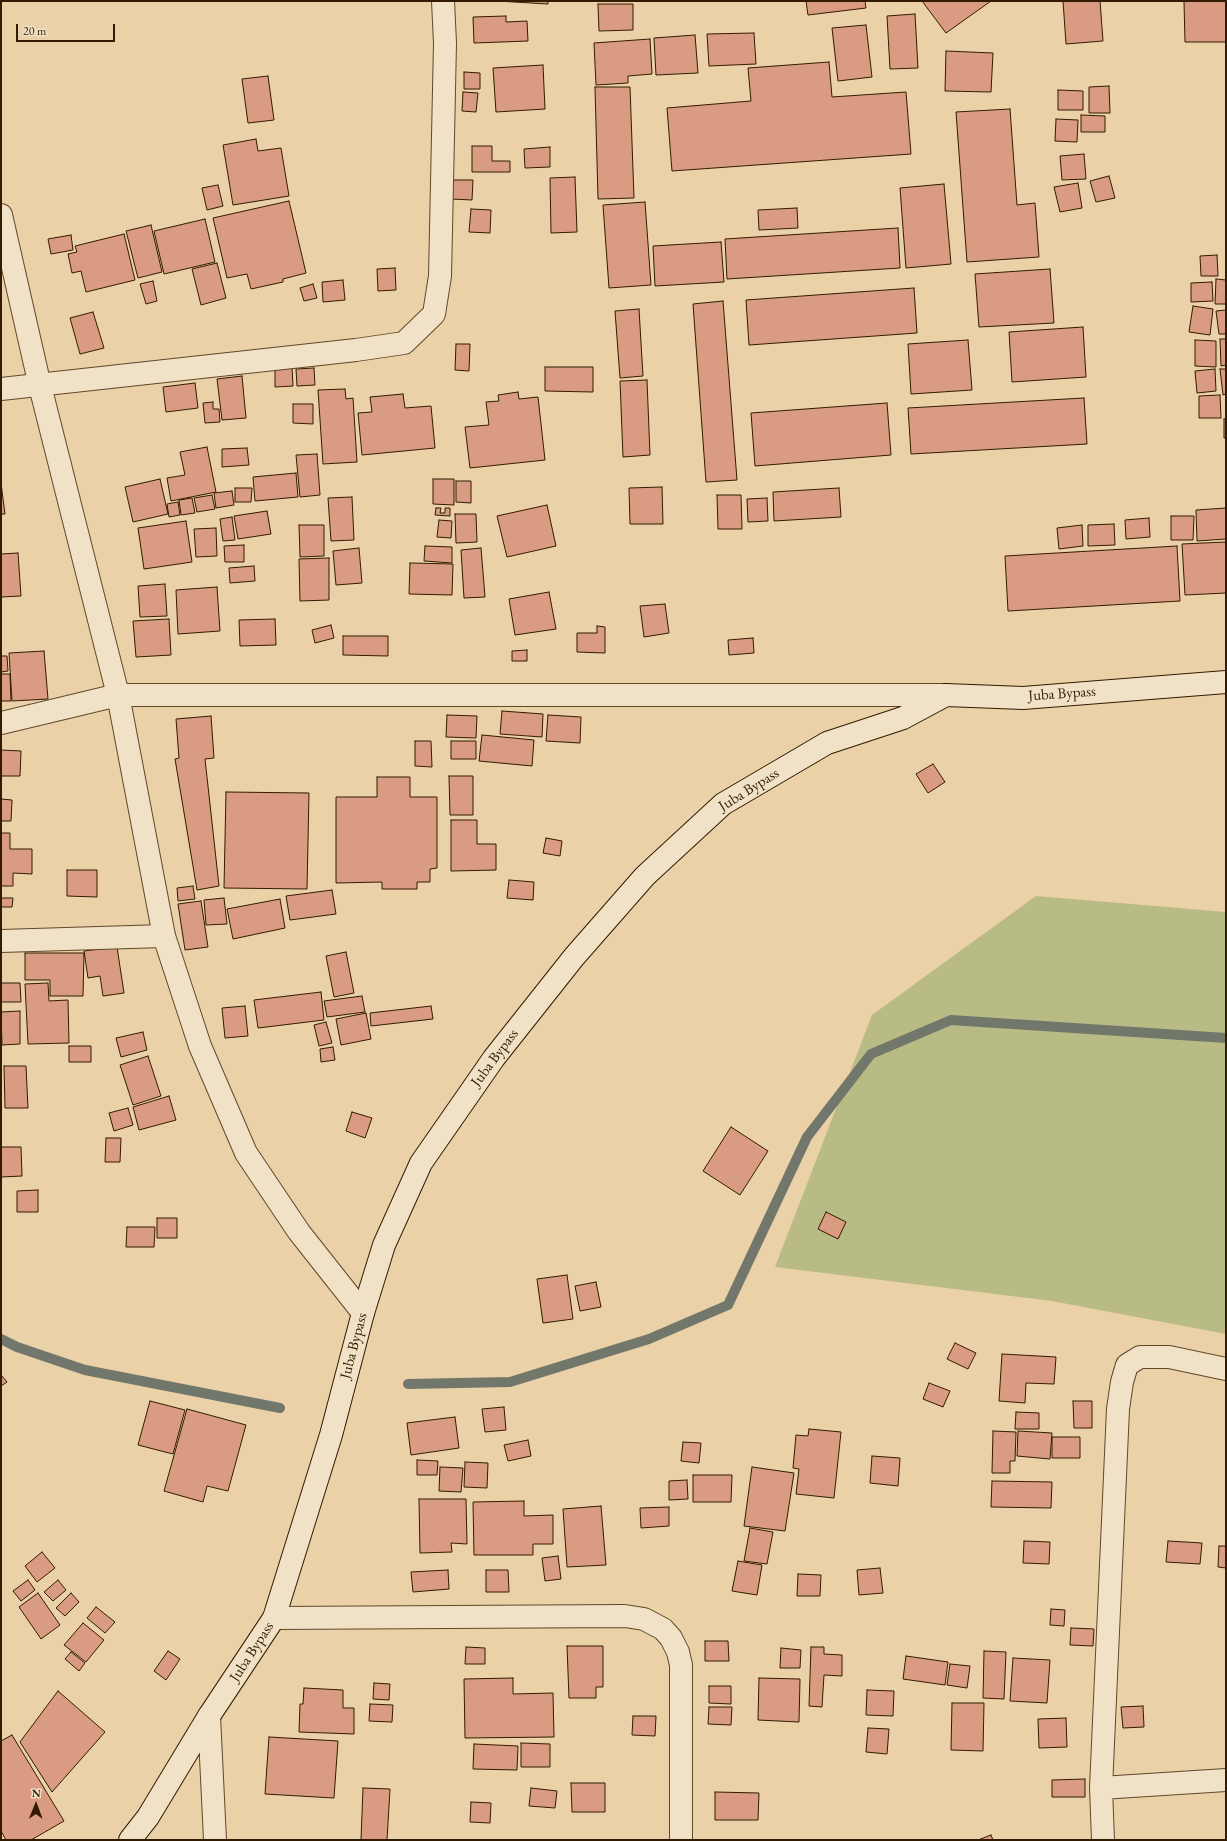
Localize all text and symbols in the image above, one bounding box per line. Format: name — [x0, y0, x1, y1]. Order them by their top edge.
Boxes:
scale bar — [18, 16, 117, 42]
text: 20 m — [23, 23, 46, 39]
street label: Juba Bypass — [1027, 683, 1097, 705]
street label: Juba Bypass — [715, 764, 783, 816]
street label: Juba Bypass — [467, 1025, 523, 1091]
street label: Juba Bypass — [337, 1311, 371, 1381]
street label: Juba Bypass — [226, 1619, 278, 1685]
north arrow — [16, 1785, 56, 1825]
text: N — [32, 1786, 41, 1800]

